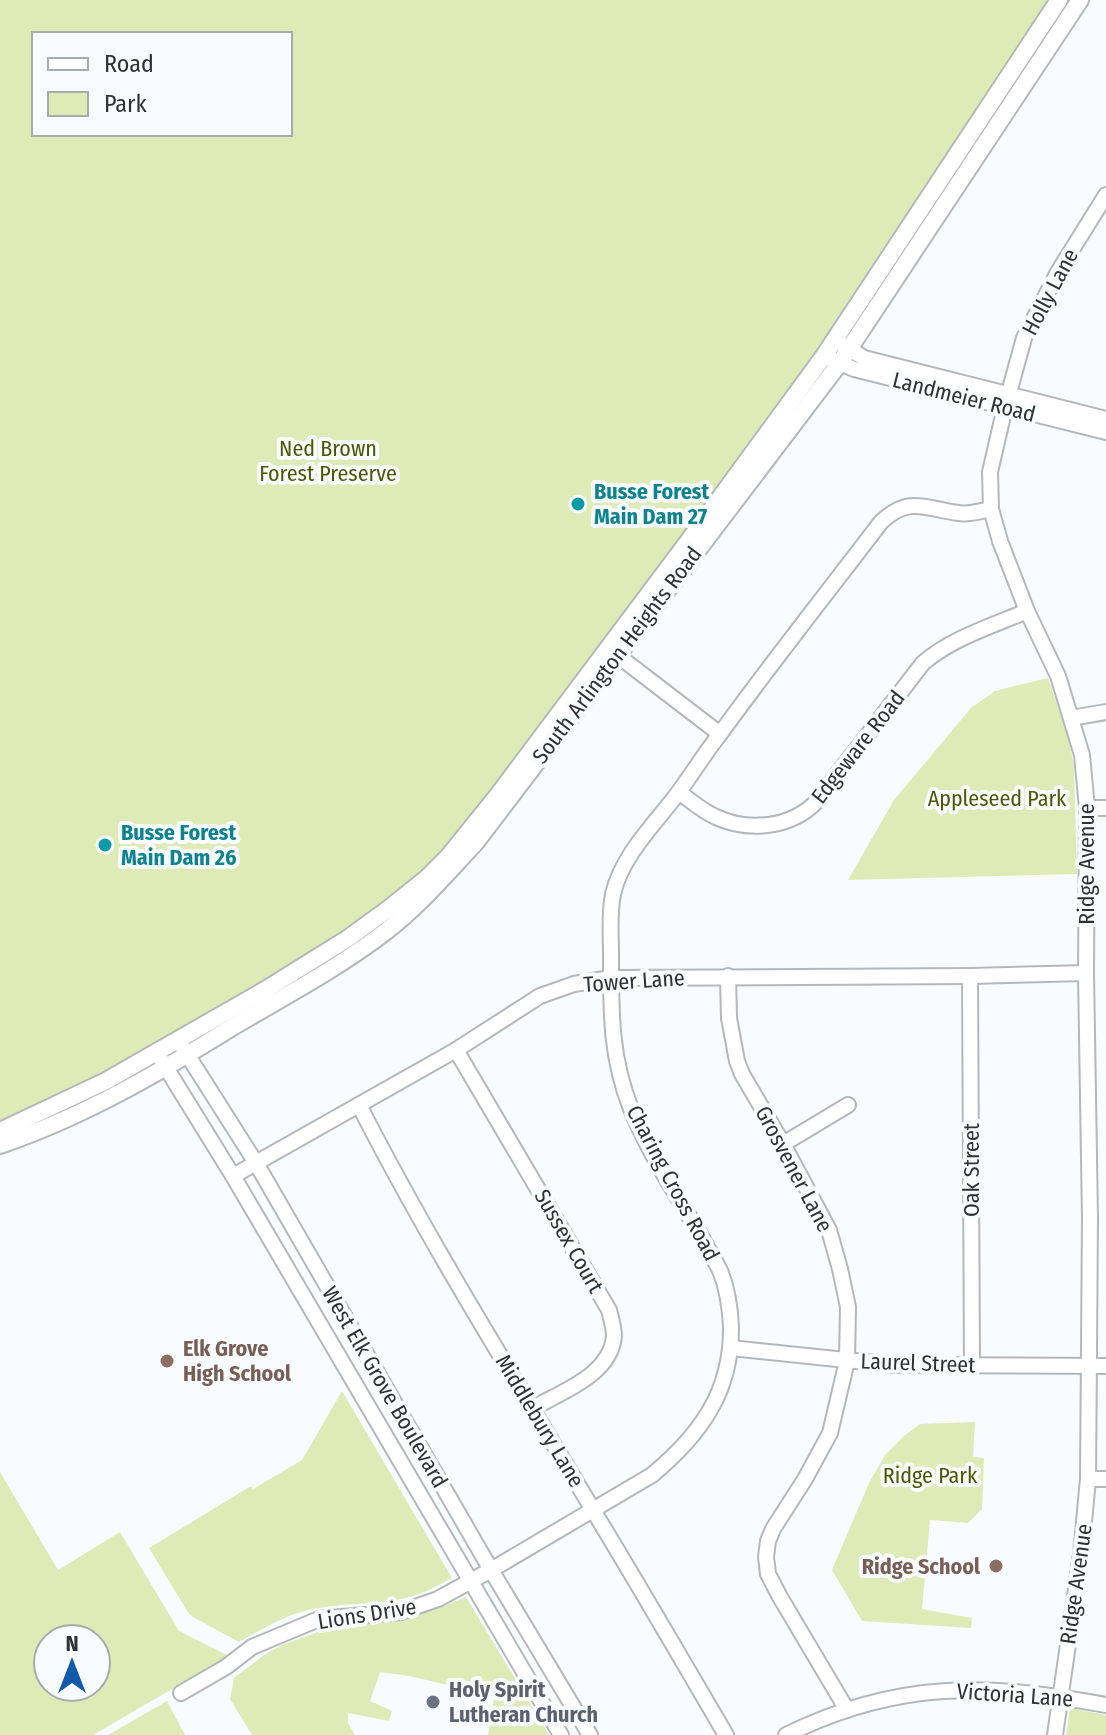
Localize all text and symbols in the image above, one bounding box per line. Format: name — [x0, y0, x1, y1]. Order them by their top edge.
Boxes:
legend — [32, 32, 292, 136]
text: Road — [104, 50, 154, 78]
text: Park — [104, 90, 147, 118]
street label: Holly Lane — [1016, 244, 1084, 340]
street label: Landmeier Road — [890, 366, 1038, 428]
park label: Ned Brown Forest Preserve — [259, 435, 397, 487]
place label: Busse Forest Main Dam 27 — [594, 478, 709, 530]
marker: Busse Forest Main Dam 27 — [569, 495, 587, 513]
street label: South Arlington Heights Road — [527, 541, 707, 769]
street label: Edgeware Road — [805, 685, 911, 809]
park label: Appleseed Park — [928, 785, 1067, 812]
street label: Ridge Avenue — [1073, 803, 1100, 925]
place label: Busse Forest Main Dam 26 — [121, 819, 236, 871]
marker: Busse Forest Main Dam 26 — [96, 836, 114, 854]
street label: Tower Lane — [582, 964, 686, 998]
street label: Charing Cross Road — [621, 1101, 725, 1265]
street label: Grosvener Lane — [749, 1101, 839, 1237]
street label: Oak Street — [958, 1122, 985, 1217]
street label: Sussex Court — [529, 1184, 610, 1298]
street label: West Elk Grove Boulevard — [316, 1282, 454, 1492]
place label: Elk Grove High School — [183, 1335, 292, 1387]
street label: Laurel Street — [860, 1348, 977, 1379]
street label: Middlebury Lane — [490, 1350, 590, 1492]
marker: Elk Grove High School — [158, 1352, 176, 1370]
park label: Ridge Park — [883, 1462, 978, 1489]
street label: Ridge Avenue — [1054, 1522, 1098, 1646]
place label: Ridge School — [862, 1553, 981, 1580]
marker: Ridge School — [987, 1557, 1005, 1575]
street label: Lions Drive — [316, 1593, 418, 1635]
north arrow — [32, 1623, 112, 1703]
text: N — [65, 1630, 79, 1657]
place label: Holy Spirit Lutheran Church — [449, 1676, 598, 1728]
street label: Victoria Lane — [956, 1677, 1074, 1713]
marker: Holy Spirit Lutheran Church — [424, 1693, 442, 1711]

